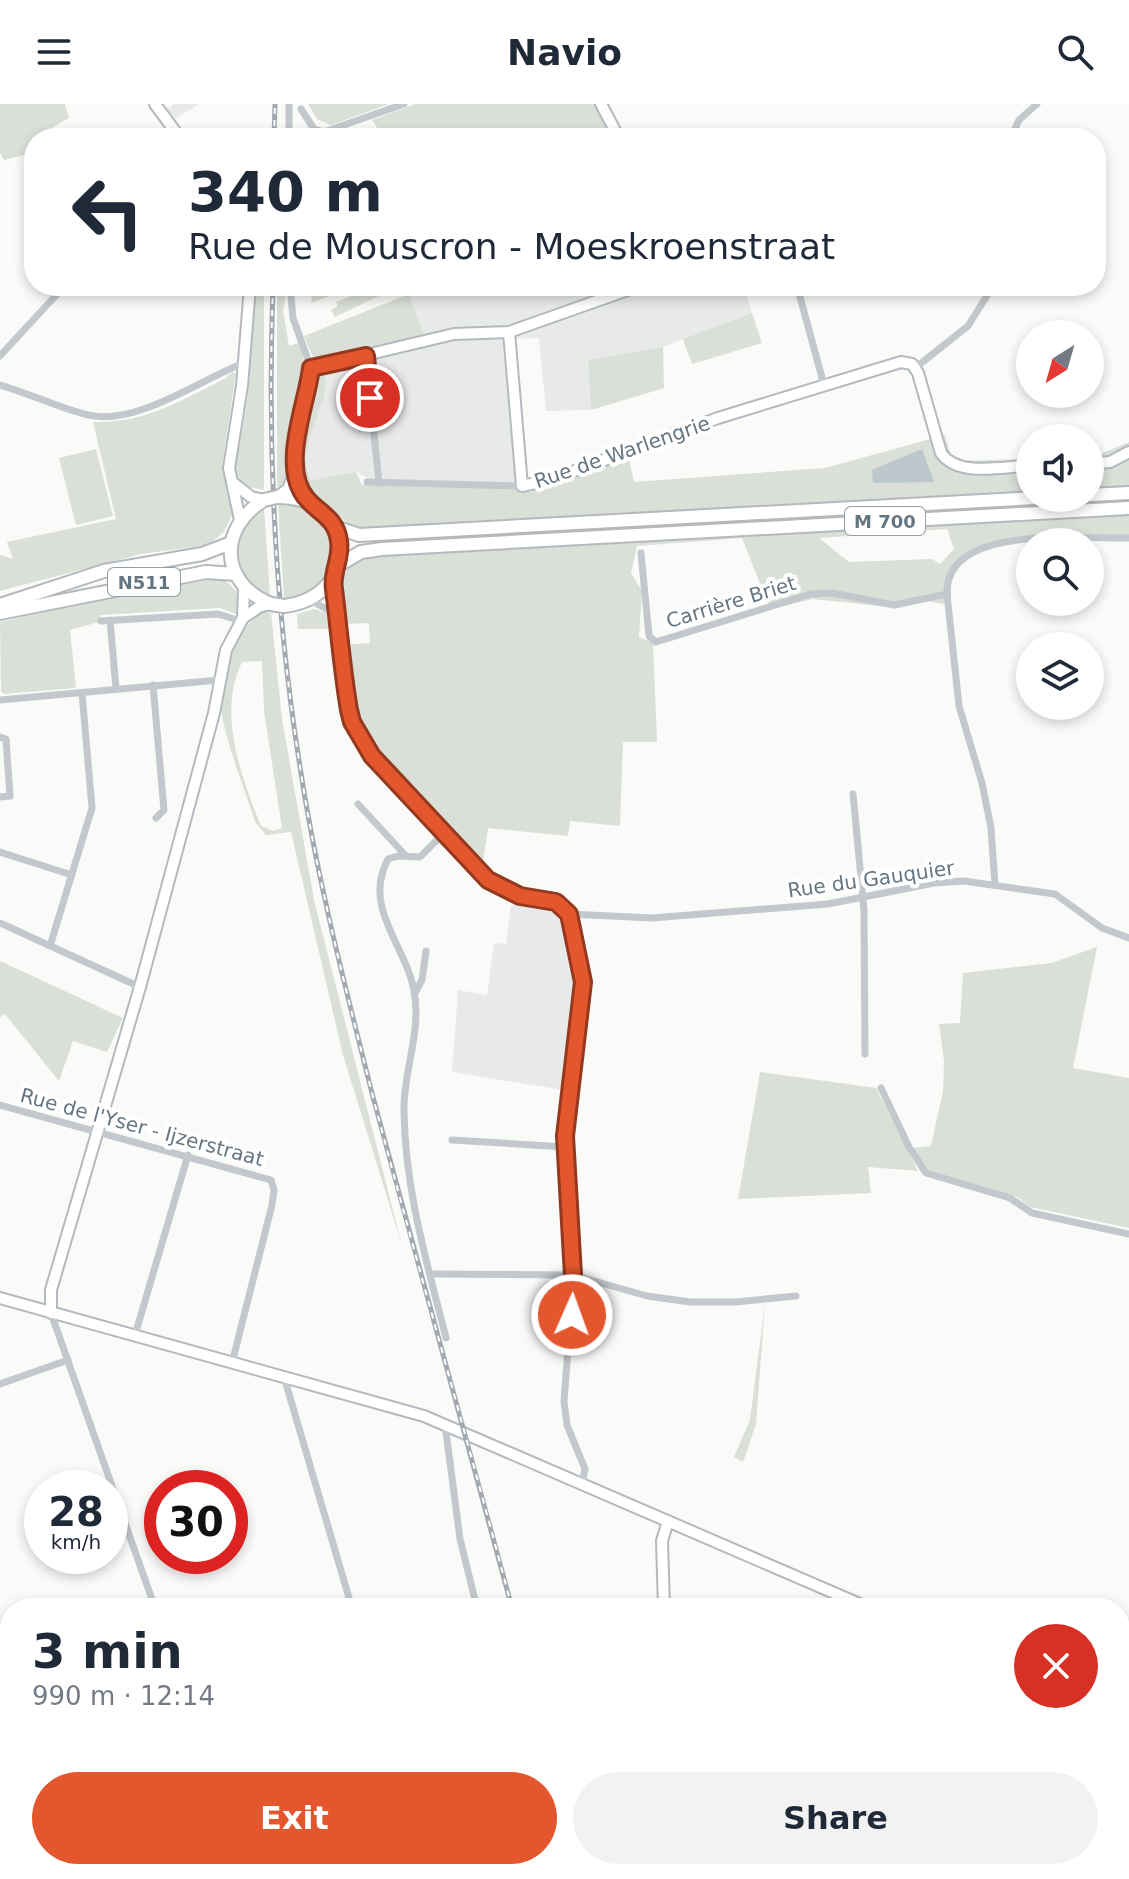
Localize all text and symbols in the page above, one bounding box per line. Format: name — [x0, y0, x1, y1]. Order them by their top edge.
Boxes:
icon: menu — [32, 30, 76, 74]
icon: search — [1053, 30, 1097, 74]
text: Navio — [507, 32, 622, 73]
text: 340 m — [188, 159, 383, 224]
icon: left — [56, 160, 160, 264]
text: Rue de Mouscron - Moeskroenstraat — [188, 226, 835, 267]
north arrow — [1016, 320, 1104, 408]
map controls — [1016, 320, 1104, 720]
pin — [336, 364, 404, 432]
icon: arrive — [348, 376, 392, 420]
street label: Rue de Warlengrie — [531, 411, 713, 493]
button: sound — [1016, 424, 1104, 512]
road number: M 700 — [845, 507, 925, 535]
button: search — [1016, 528, 1104, 616]
road number: N511 — [108, 568, 180, 596]
street label: Carrière Briet — [663, 571, 799, 633]
button: layers — [1016, 632, 1104, 720]
street label: Rue du Gauquier — [786, 855, 957, 903]
street label: Rue de l'Yser - Ijzerstraat — [18, 1083, 267, 1171]
position arrow — [530, 1273, 614, 1357]
speed limit sign: 30 — [144, 1470, 248, 1574]
text: 28 — [48, 1489, 104, 1535]
text: km/h — [51, 1530, 101, 1554]
text: 3 min — [32, 1623, 183, 1679]
button: close — [1014, 1624, 1098, 1708]
text: 990 m · 12:14 — [32, 1681, 215, 1711]
button: Exit — [32, 1772, 557, 1864]
button: Share — [573, 1772, 1098, 1864]

